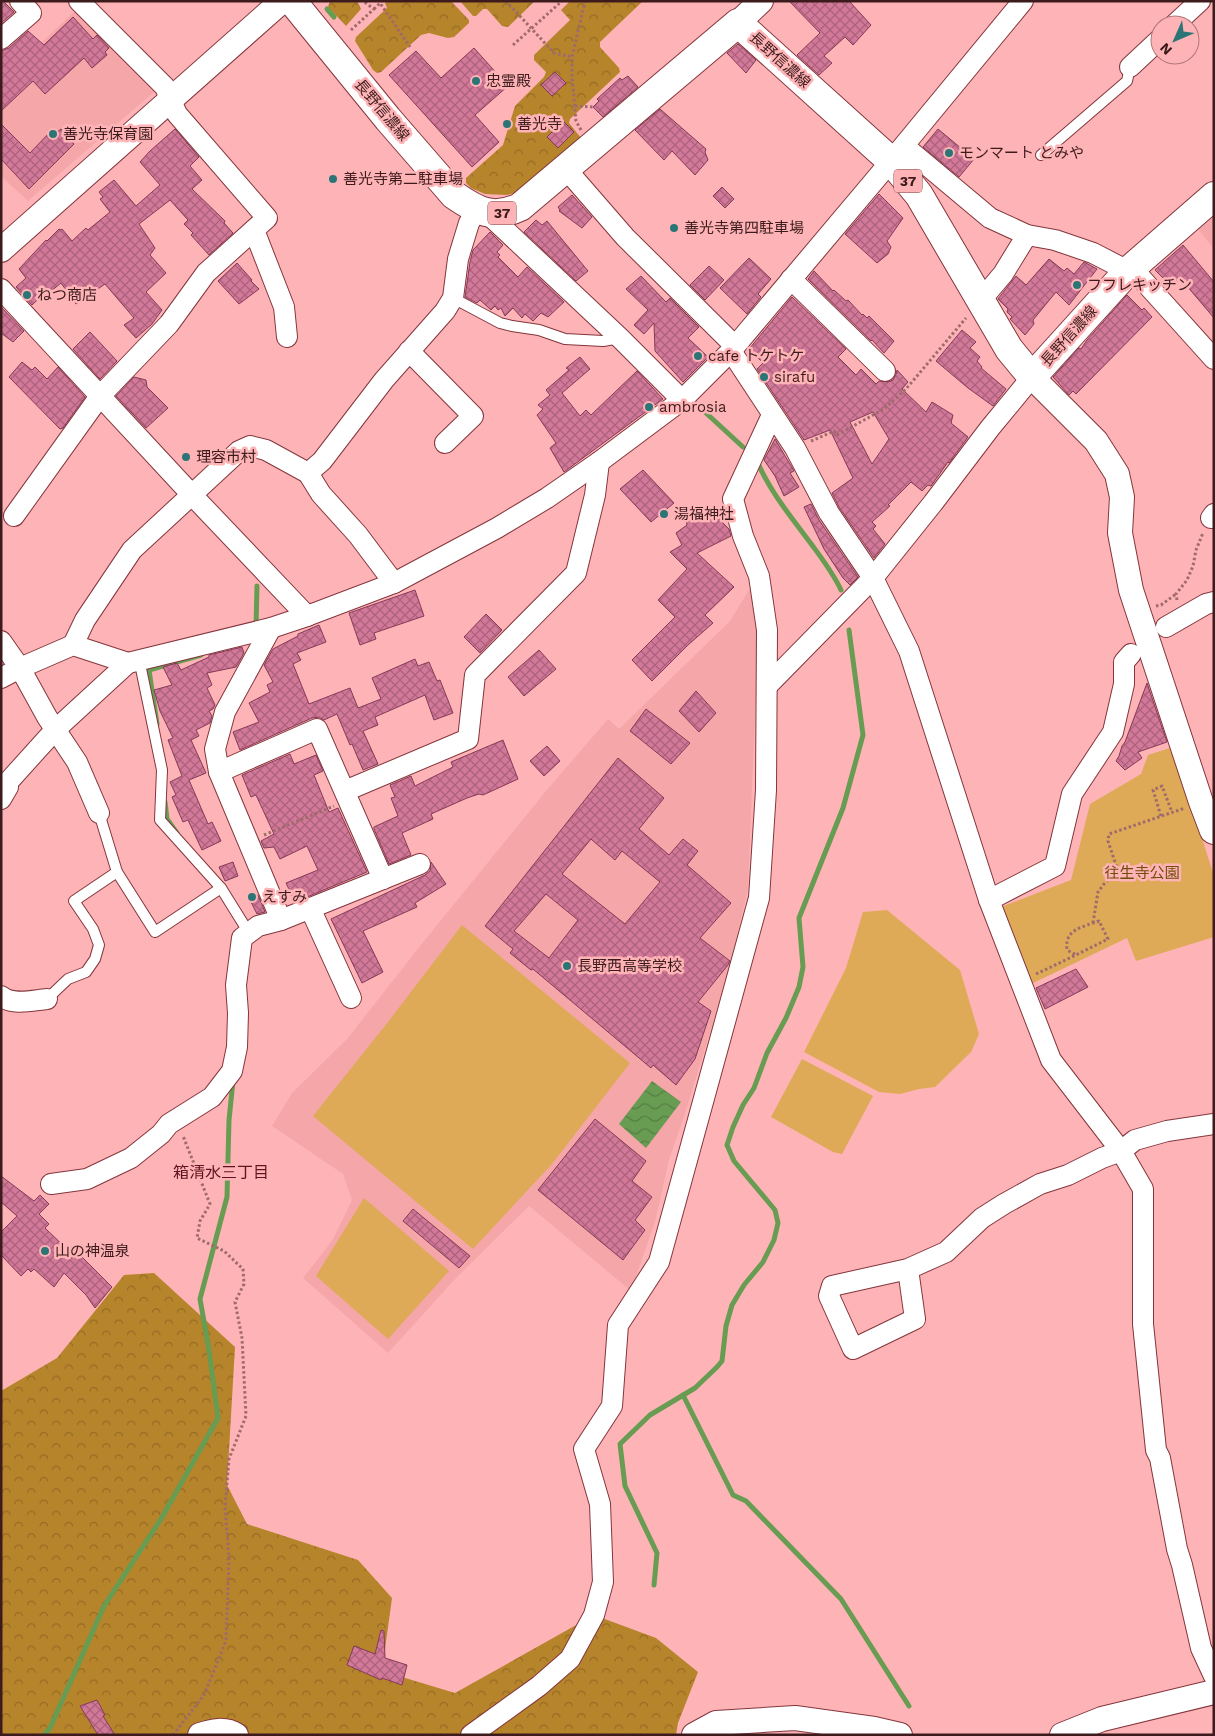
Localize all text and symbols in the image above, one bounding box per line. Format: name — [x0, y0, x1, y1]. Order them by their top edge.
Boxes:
north arrow — [1150, 15, 1200, 65]
street label: 長野信濃線 — [746, 28, 814, 92]
text: N — [1156, 40, 1175, 59]
place label: 忠霊殿 — [486, 72, 531, 90]
street label: 長野信濃線 — [351, 75, 413, 145]
marker: 忠霊殿 — [470, 75, 482, 87]
place label: 善光寺 — [517, 115, 562, 133]
marker: 善光寺 — [501, 118, 513, 130]
place label: 善光寺保育園 — [63, 125, 153, 143]
marker: 善光寺保育園 — [47, 128, 59, 140]
place label: モンマート とみや — [959, 144, 1084, 162]
marker: モンマート とみや — [943, 147, 955, 159]
place label: 善光寺第二駐車場 — [343, 170, 463, 188]
road number: 37 — [894, 170, 922, 192]
marker: 善光寺第二駐車場 — [327, 173, 339, 185]
road number: 37 — [488, 202, 516, 224]
place label: 善光寺第四駐車場 — [684, 219, 804, 237]
marker: 善光寺第四駐車場 — [668, 222, 680, 234]
place label: フフレキッチン — [1087, 276, 1192, 294]
marker: フフレキッチン — [1071, 279, 1083, 291]
place label: ねつ商店 — [37, 286, 97, 304]
marker: ねつ商店 — [21, 289, 33, 301]
street label: 長野信濃線 — [1037, 302, 1101, 370]
place label: cafe トケトケ — [708, 347, 804, 365]
marker: cafe トケトケ — [692, 350, 704, 362]
place label: sirafu — [774, 368, 815, 386]
marker: sirafu — [758, 371, 770, 383]
place label: ambrosia — [659, 398, 727, 416]
marker: ambrosia — [643, 401, 655, 413]
place label: 理容市村 — [196, 448, 256, 466]
marker: 理容市村 — [180, 451, 192, 463]
place label: 湯福神社 — [674, 505, 734, 523]
marker: 湯福神社 — [658, 508, 670, 520]
park label: 往生寺公園 — [1104, 864, 1180, 882]
place label: えすみ — [262, 888, 307, 906]
marker: えすみ — [246, 891, 258, 903]
place label: 長野西高等学校 — [577, 957, 682, 975]
marker: 長野西高等学校 — [561, 960, 573, 972]
district label: 箱清水三丁目 — [173, 1163, 269, 1182]
place label: 山の神温泉 — [55, 1242, 130, 1260]
marker: 山の神温泉 — [39, 1245, 51, 1257]

